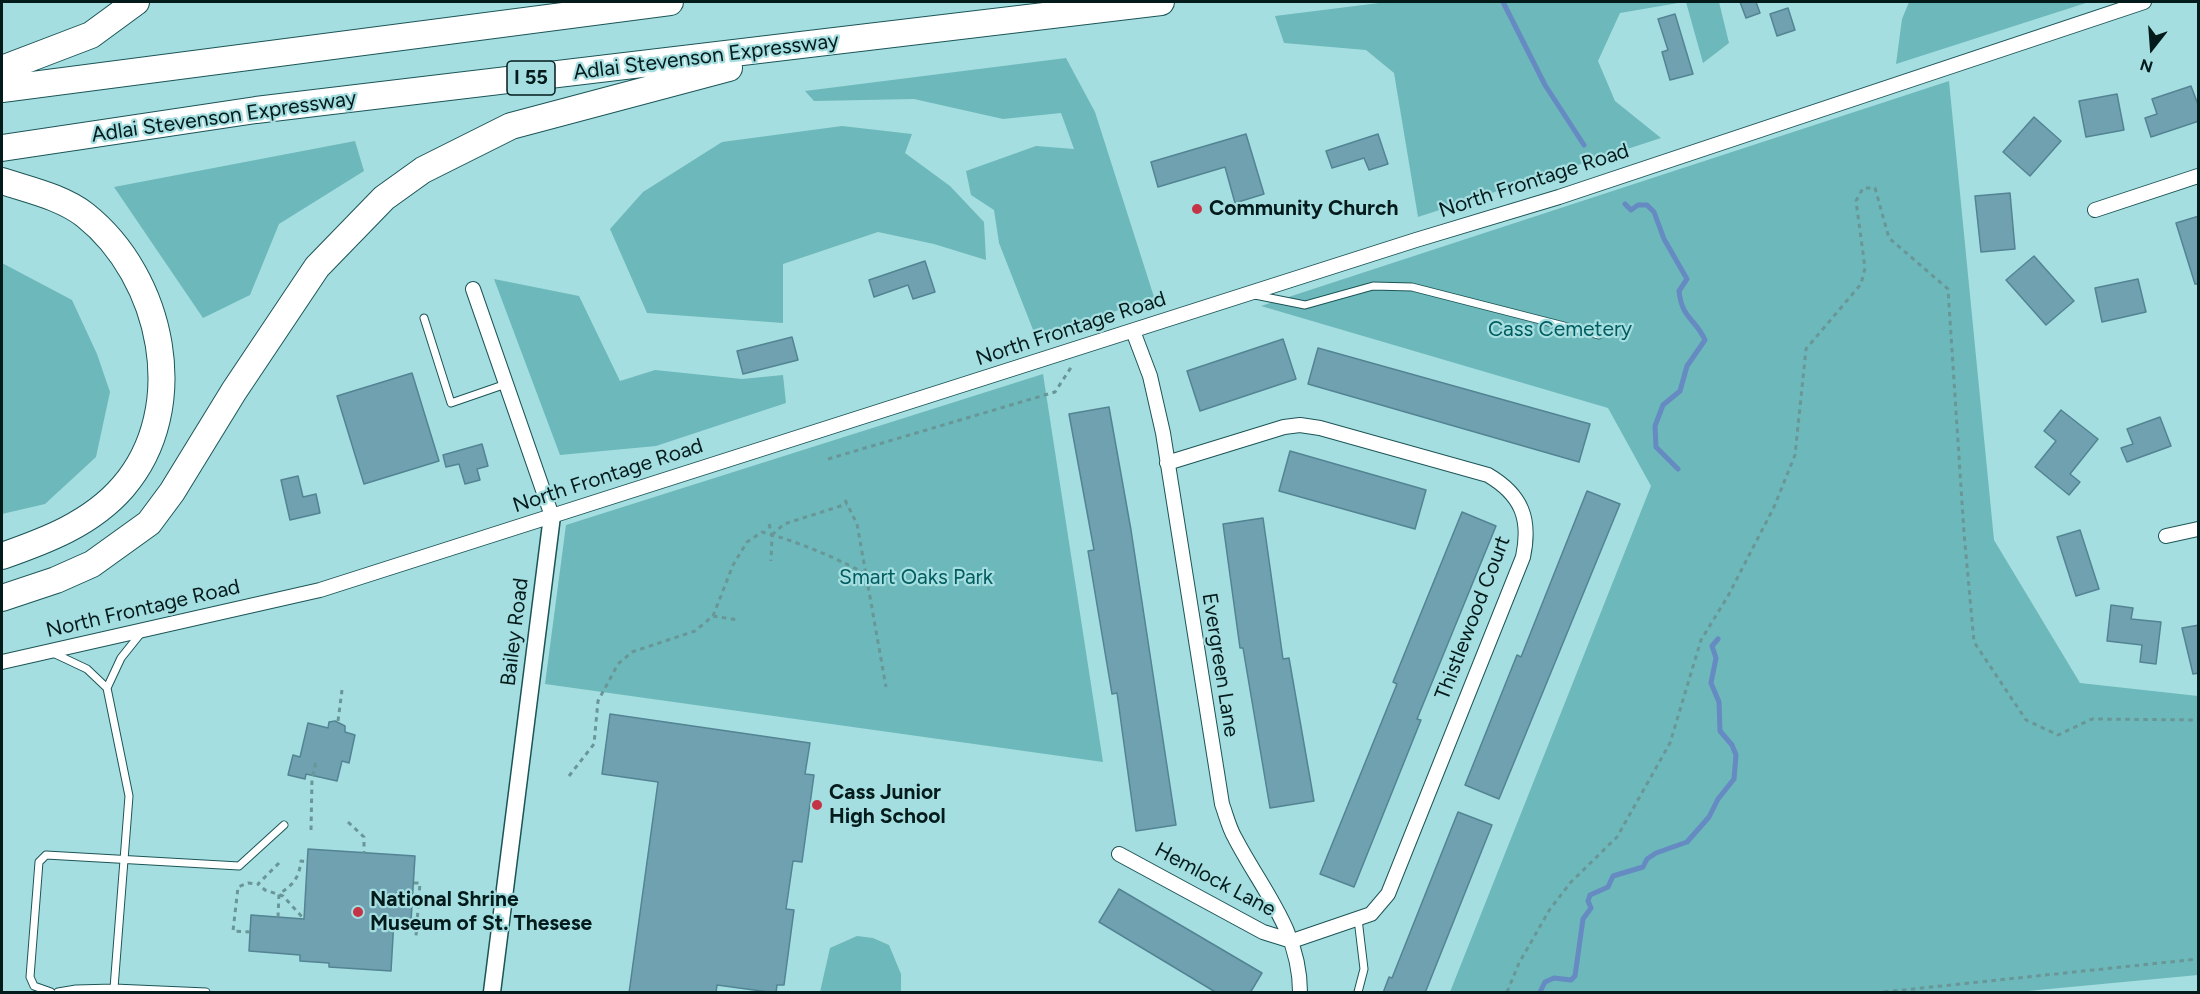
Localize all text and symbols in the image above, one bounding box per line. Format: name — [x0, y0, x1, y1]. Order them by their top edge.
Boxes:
north arrow — [2122, 18, 2182, 78]
street label: Adlai Stevenson Expressway — [572, 28, 840, 86]
text: N — [2138, 55, 2155, 77]
road number: I 55 — [507, 61, 555, 95]
street label: Adlai Stevenson Expressway — [90, 86, 358, 148]
street label: North Frontage Road — [1436, 138, 1632, 224]
place label: Community Church — [1209, 196, 1398, 222]
marker: Community Church — [1190, 202, 1204, 216]
street label: North Frontage Road — [973, 286, 1169, 372]
park label: Cass Cemetery — [1488, 317, 1632, 343]
street label: North Frontage Road — [510, 433, 706, 519]
street label: Thistlewood Court — [1430, 532, 1516, 704]
park label: Smart Oaks Park — [839, 565, 993, 591]
street label: North Frontage Road — [43, 574, 243, 644]
street label: Bailey Road — [496, 576, 534, 688]
street label: Evergreen Lane — [1196, 591, 1244, 739]
place label: Cass Junior High School — [829, 780, 946, 830]
marker: Cass Junior High School — [810, 798, 824, 812]
street label: Hemlock Lane — [1150, 838, 1280, 922]
place label: National Shrine Museum of St. Thesese — [370, 887, 592, 937]
marker: National Shrine Museum of St. Thesese — [351, 905, 365, 919]

